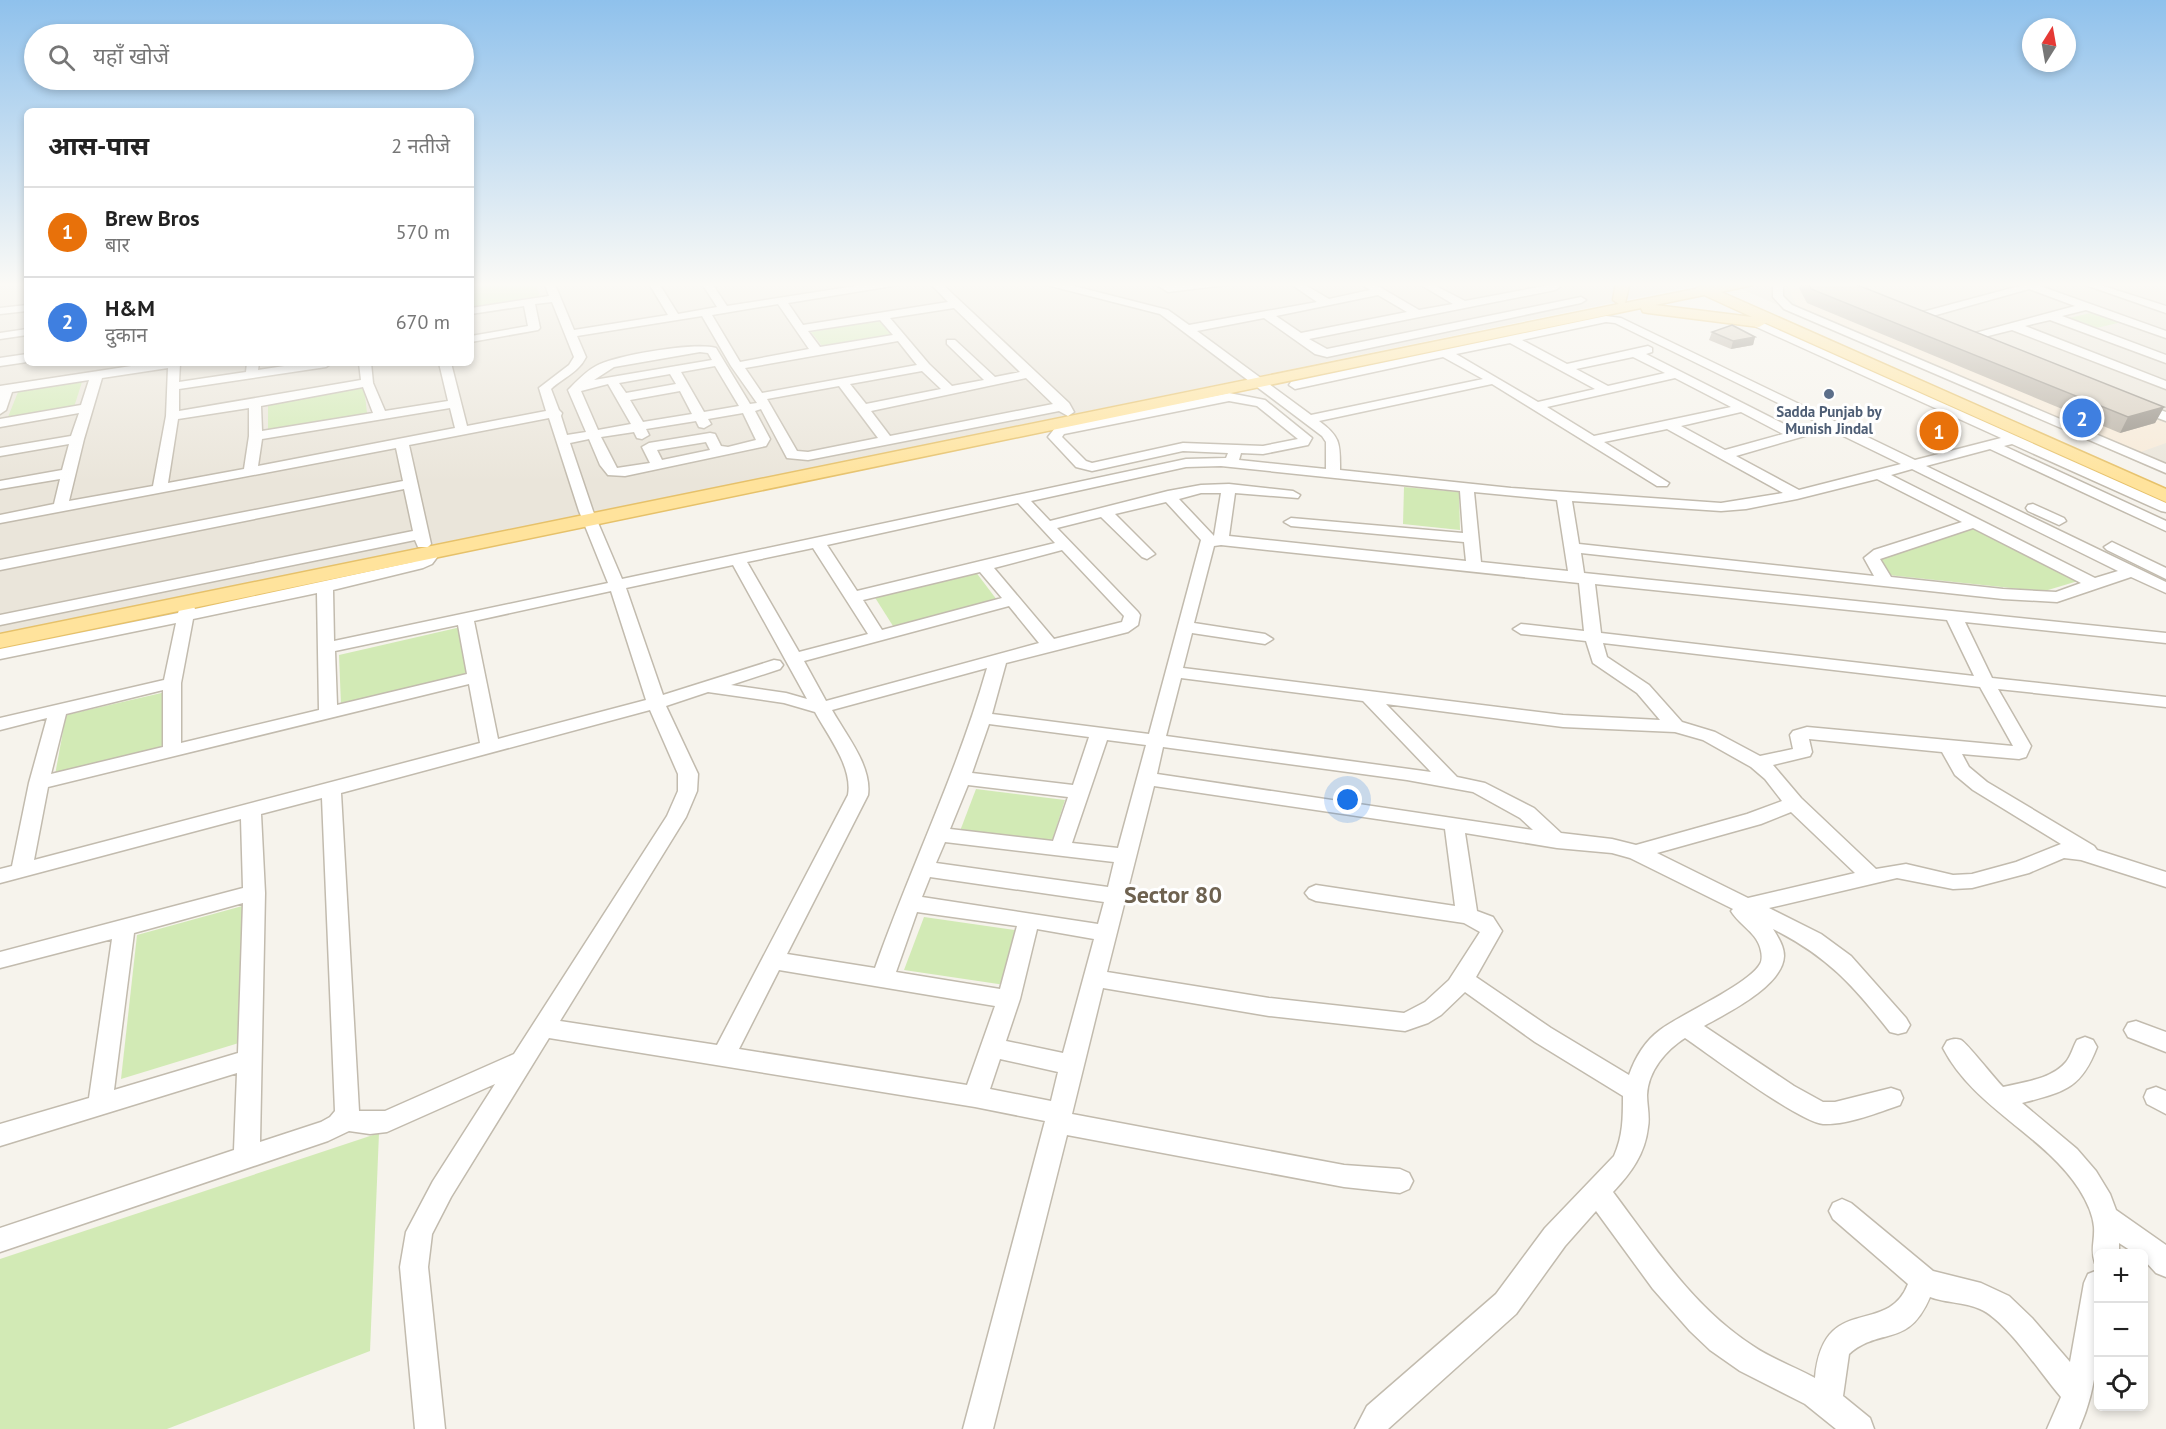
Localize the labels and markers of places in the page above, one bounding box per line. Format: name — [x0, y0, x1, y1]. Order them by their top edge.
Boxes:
marker: Sadda Punjab by Munish Jindal — [1822, 387, 1836, 401]
pin: 2 — [2062, 396, 2102, 440]
place label: Sadda Punjab by Munish Jindal — [1776, 402, 1883, 438]
pin: 1 — [1920, 408, 1958, 454]

